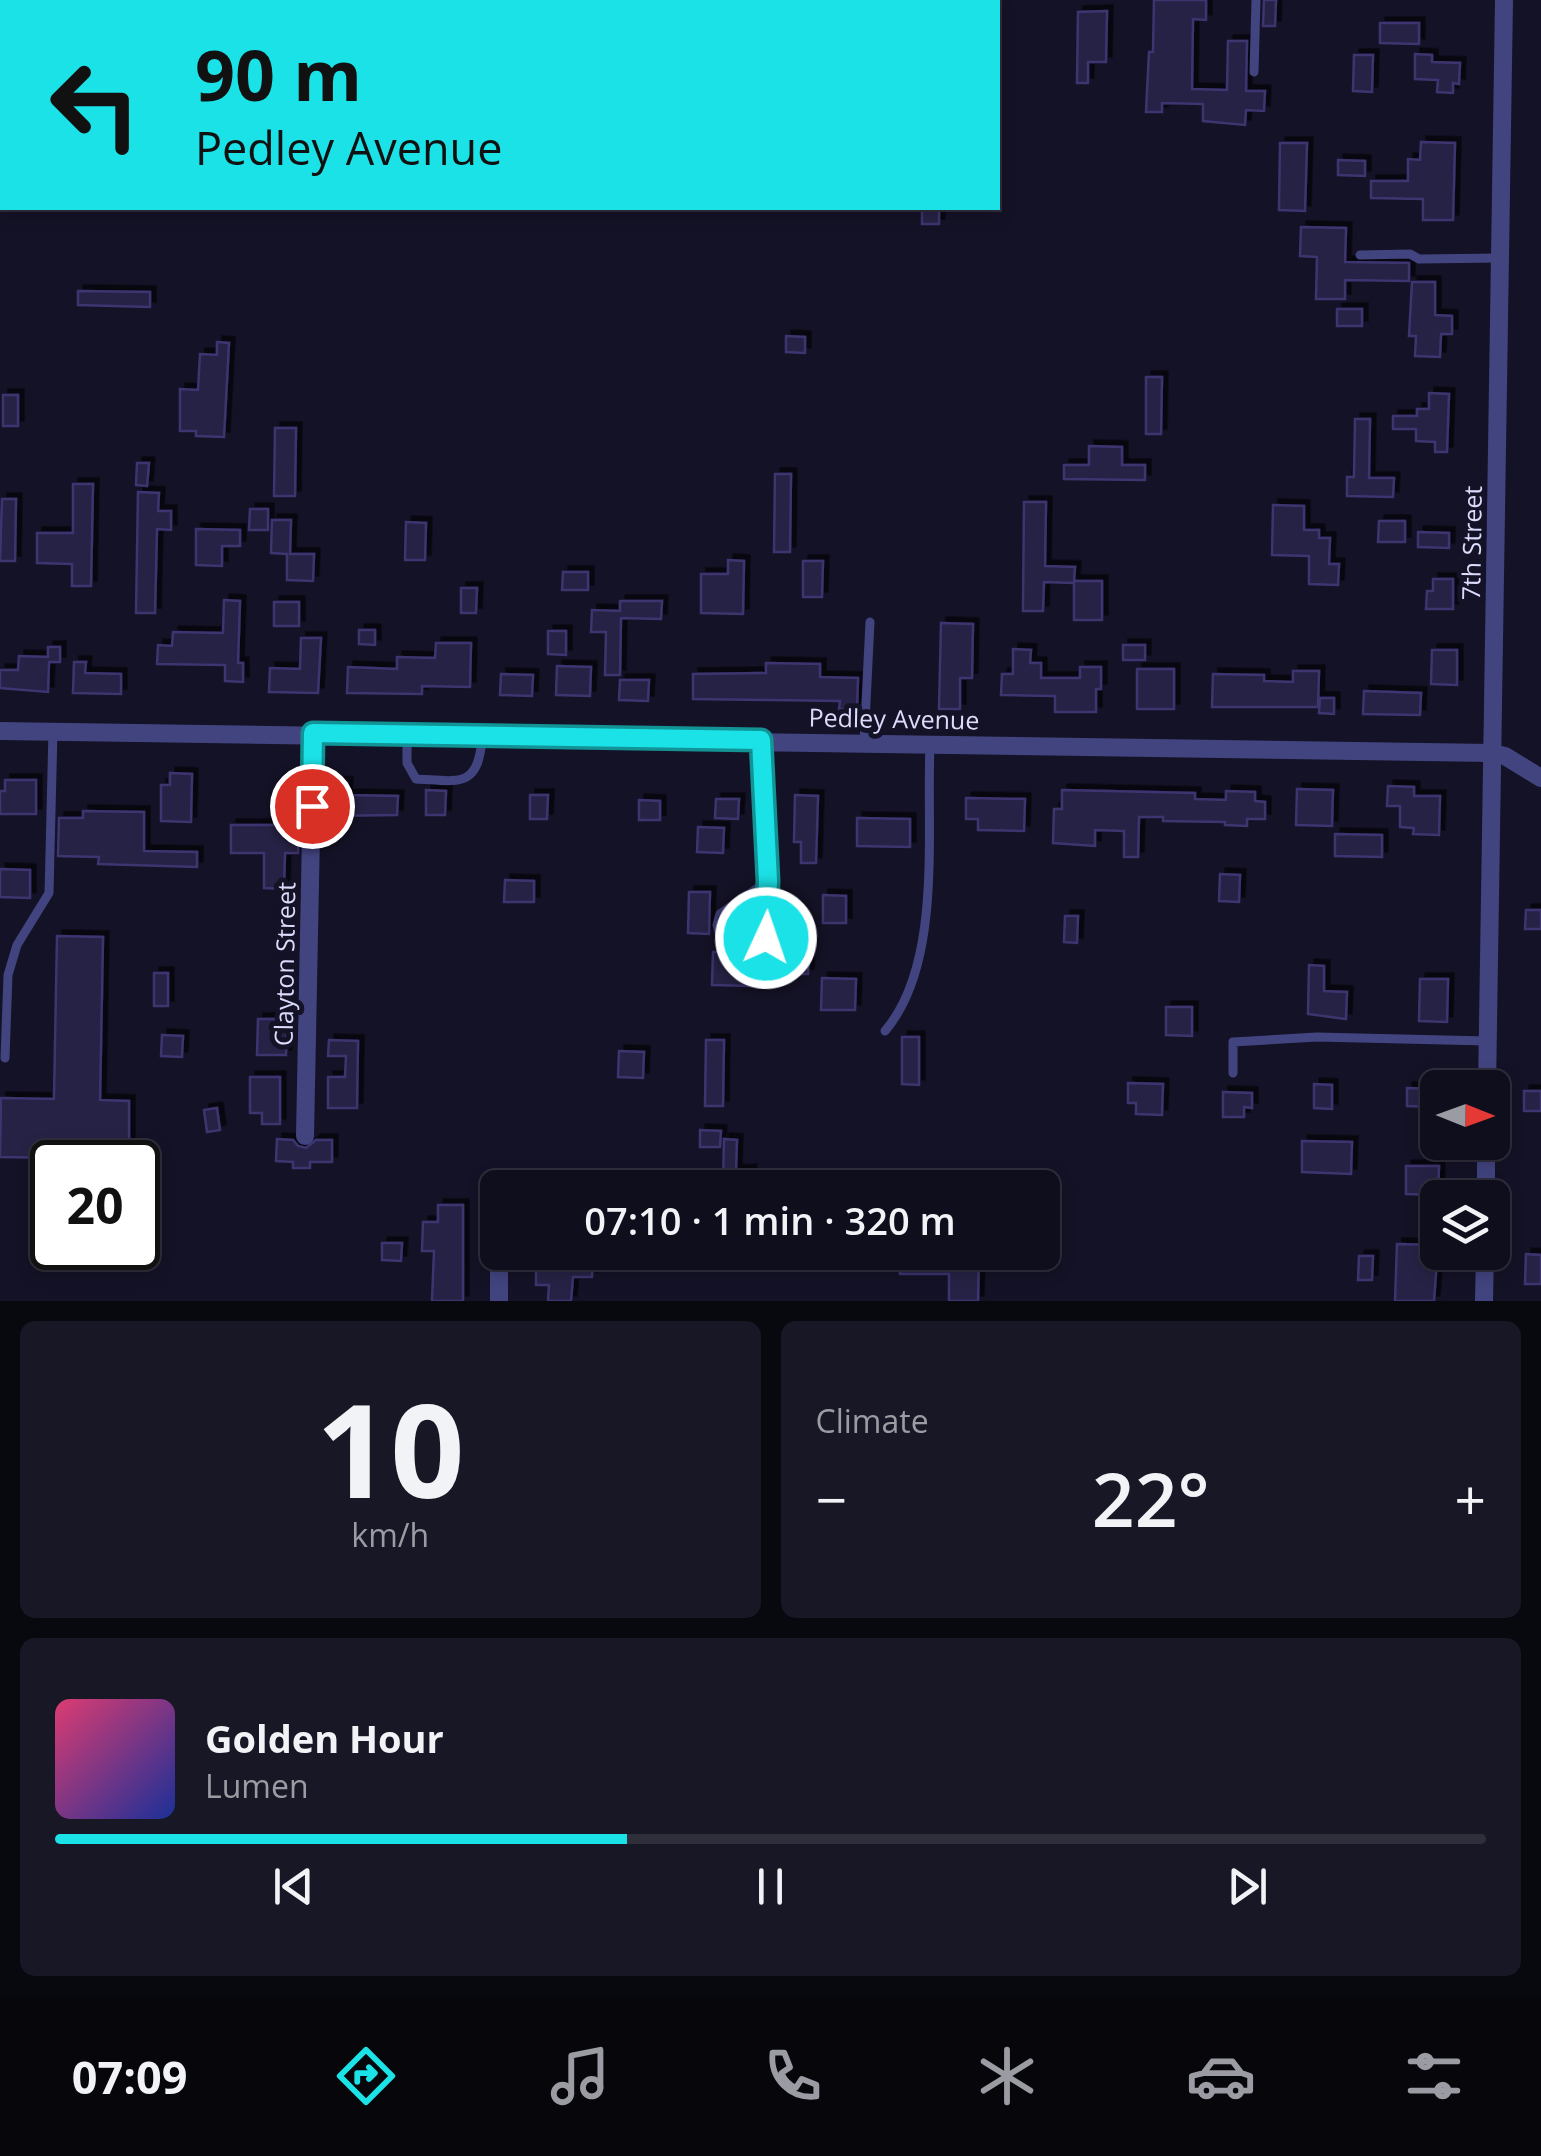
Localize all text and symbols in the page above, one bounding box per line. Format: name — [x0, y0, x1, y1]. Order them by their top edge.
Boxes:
text: 90 m — [195, 26, 362, 122]
icon: left — [30, 40, 160, 170]
text: Pedley Avenue — [195, 117, 502, 178]
street label: 7th Street — [1453, 485, 1489, 601]
street label: Pedley Avenue — [808, 700, 980, 736]
pin — [270, 764, 355, 849]
icon: arrive — [285, 779, 340, 834]
street label: Clayton Street — [266, 882, 302, 1046]
position arrow — [714, 886, 818, 990]
north arrow — [1420, 1070, 1510, 1160]
map controls — [1420, 1070, 1510, 1270]
speed limit sign: 20 — [30, 1140, 160, 1270]
button: layers — [1420, 1180, 1510, 1270]
text: 07:10 · 1 min · 320 m — [584, 1194, 956, 1246]
text: 10 — [316, 1359, 465, 1536]
text: Climate — [816, 1399, 929, 1442]
text: 22° — [1092, 1447, 1210, 1549]
text: − — [816, 1461, 847, 1536]
text: + — [1455, 1461, 1486, 1536]
text: km/h — [351, 1513, 429, 1556]
text: Golden Hour — [205, 1712, 444, 1764]
text: Lumen — [205, 1764, 309, 1807]
icon: previous — [266, 1859, 321, 1914]
icon: pause — [743, 1859, 798, 1914]
icon: next — [1220, 1859, 1275, 1914]
icon: directions — [331, 2041, 401, 2111]
icon: music — [545, 2041, 615, 2111]
icon: phone — [758, 2041, 828, 2111]
icon: climate — [972, 2041, 1042, 2111]
icon: car — [1186, 2041, 1256, 2111]
icon: filters — [1399, 2041, 1469, 2111]
text: 07:09 — [72, 2046, 188, 2107]

